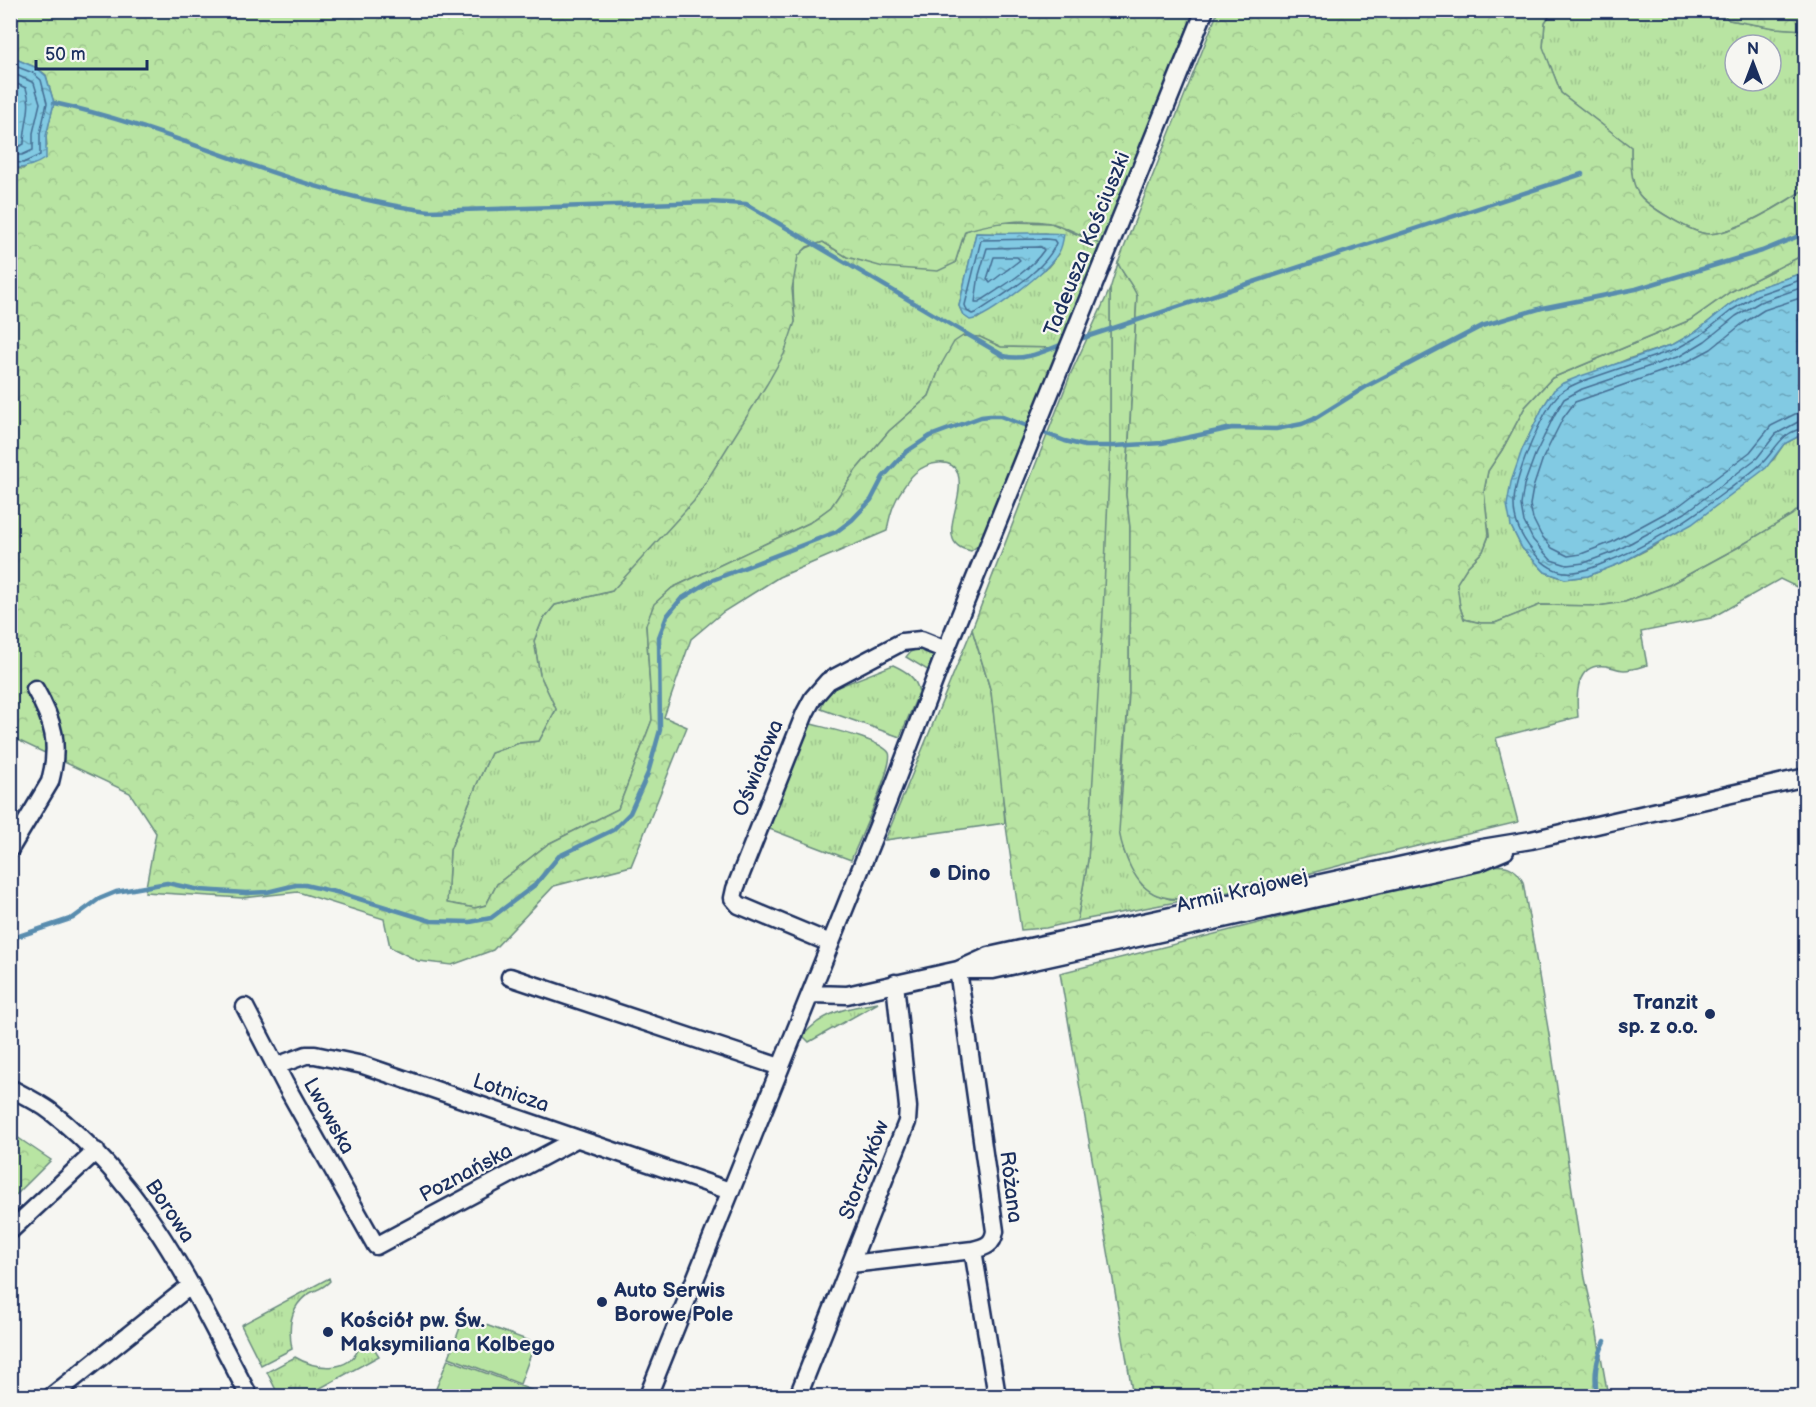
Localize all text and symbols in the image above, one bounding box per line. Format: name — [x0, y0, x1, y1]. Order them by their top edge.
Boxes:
scale bar — [36, 33, 147, 71]
north arrow — [1723, 33, 1783, 93]
text: N — [1747, 40, 1759, 59]
text: 50 m — [45, 44, 86, 65]
street label: Tadeusza Kościuszki — [1039, 148, 1135, 340]
street label: Oświatowa — [727, 716, 789, 820]
place label: Dino — [947, 861, 990, 886]
street label: Armii Krajowej — [1174, 864, 1310, 918]
marker: Dino — [928, 866, 942, 880]
place label: Tranzit sp. z o.o. — [1618, 990, 1698, 1039]
marker: Tranzit sp. z o.o. — [1703, 1007, 1717, 1021]
street label: Lotnicza — [470, 1068, 552, 1118]
street label: Lwowska — [298, 1074, 360, 1158]
street label: Storczyków — [834, 1117, 894, 1223]
street label: Poznańska — [415, 1138, 517, 1208]
street label: Różana — [994, 1150, 1028, 1224]
street label: Borowa — [140, 1175, 200, 1247]
place label: Auto Serwis Borowe Pole — [613, 1278, 733, 1327]
marker: Auto Serwis Borowe Pole — [595, 1295, 609, 1309]
place label: Kościół pw. Św. Maksymiliana Kolbego — [340, 1306, 555, 1357]
marker: Kościół pw. Św. Maksymiliana Kolbego — [321, 1325, 335, 1339]

